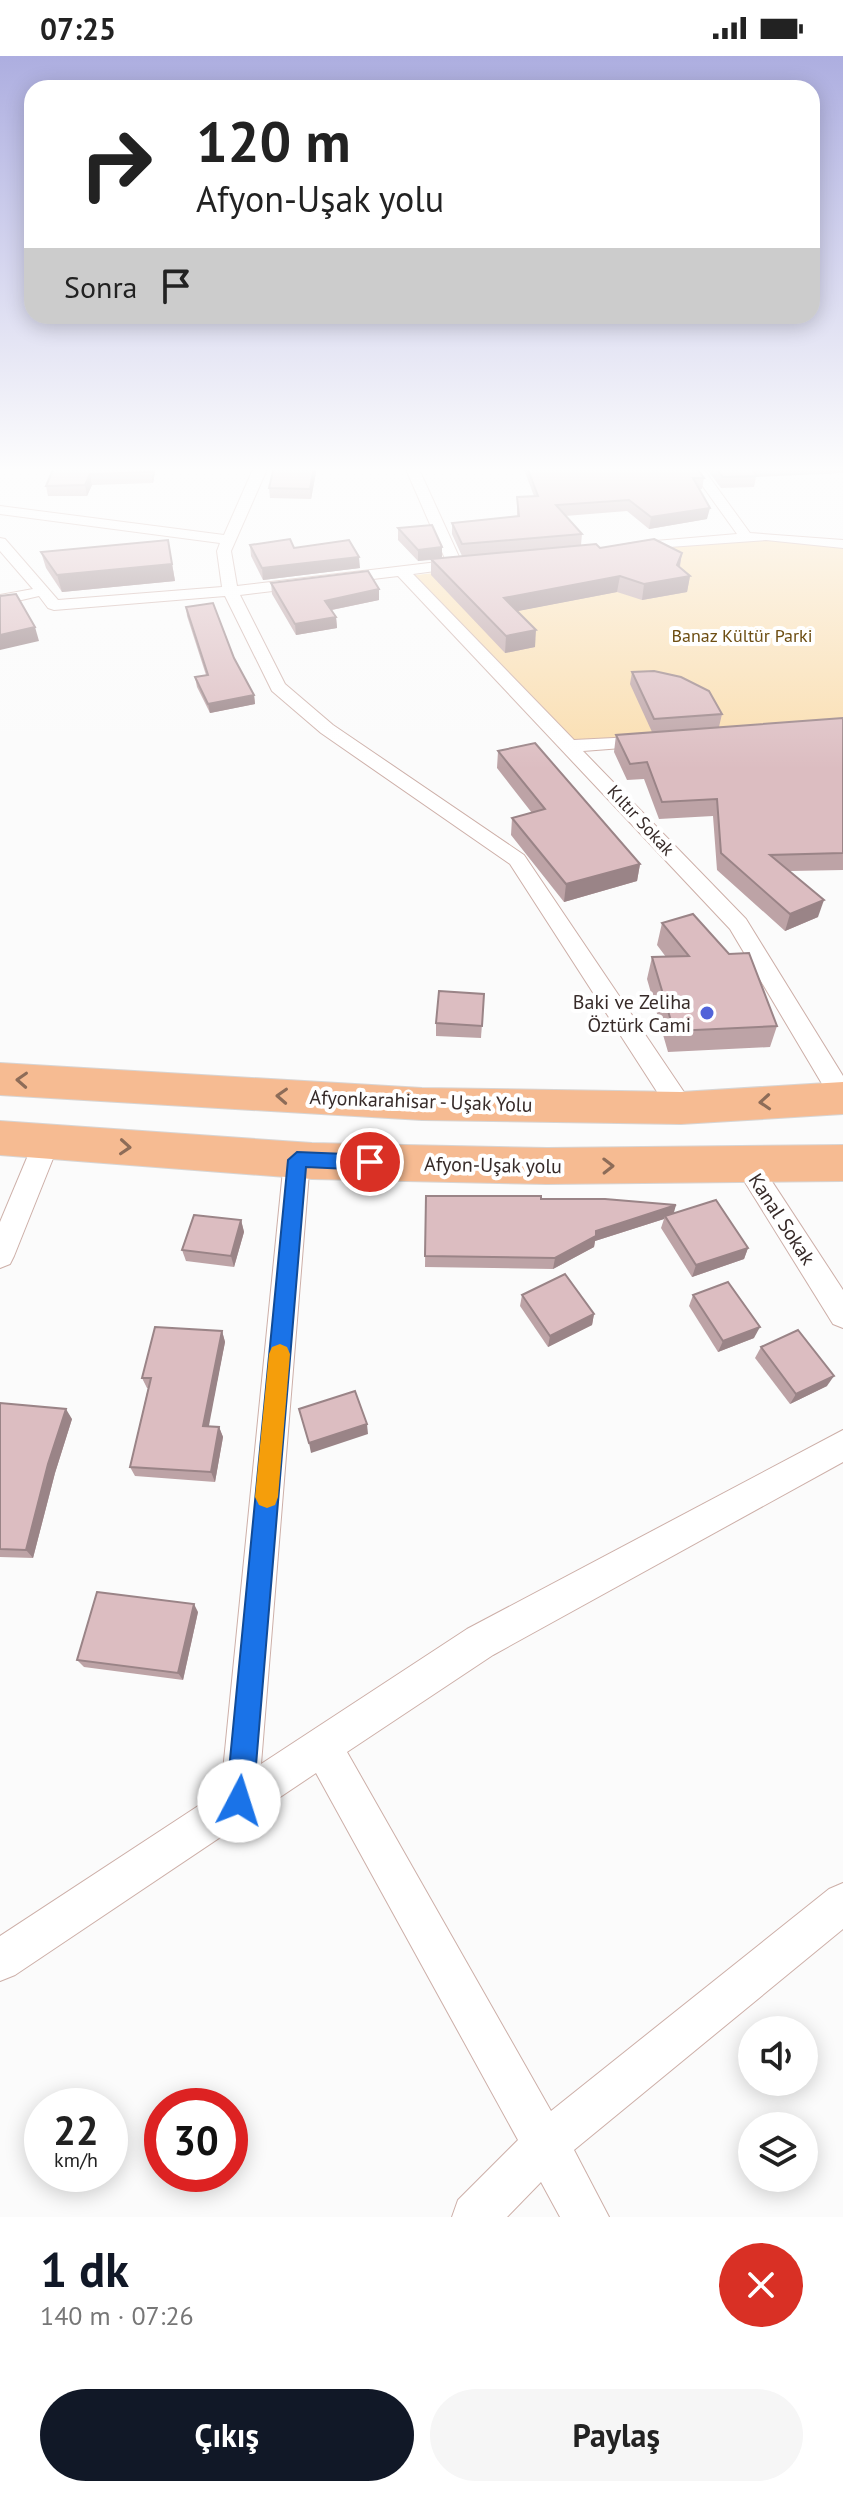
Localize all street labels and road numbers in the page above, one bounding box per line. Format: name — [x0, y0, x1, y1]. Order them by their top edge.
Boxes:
street label: Kıltır Sokak — [602, 780, 680, 860]
street label: Afyonkarahisar - Uşak Yolu — [309, 1084, 533, 1118]
street label: Afyon-Uşak yolu — [424, 1151, 562, 1179]
street label: Kanal Sokak — [743, 1168, 821, 1270]

